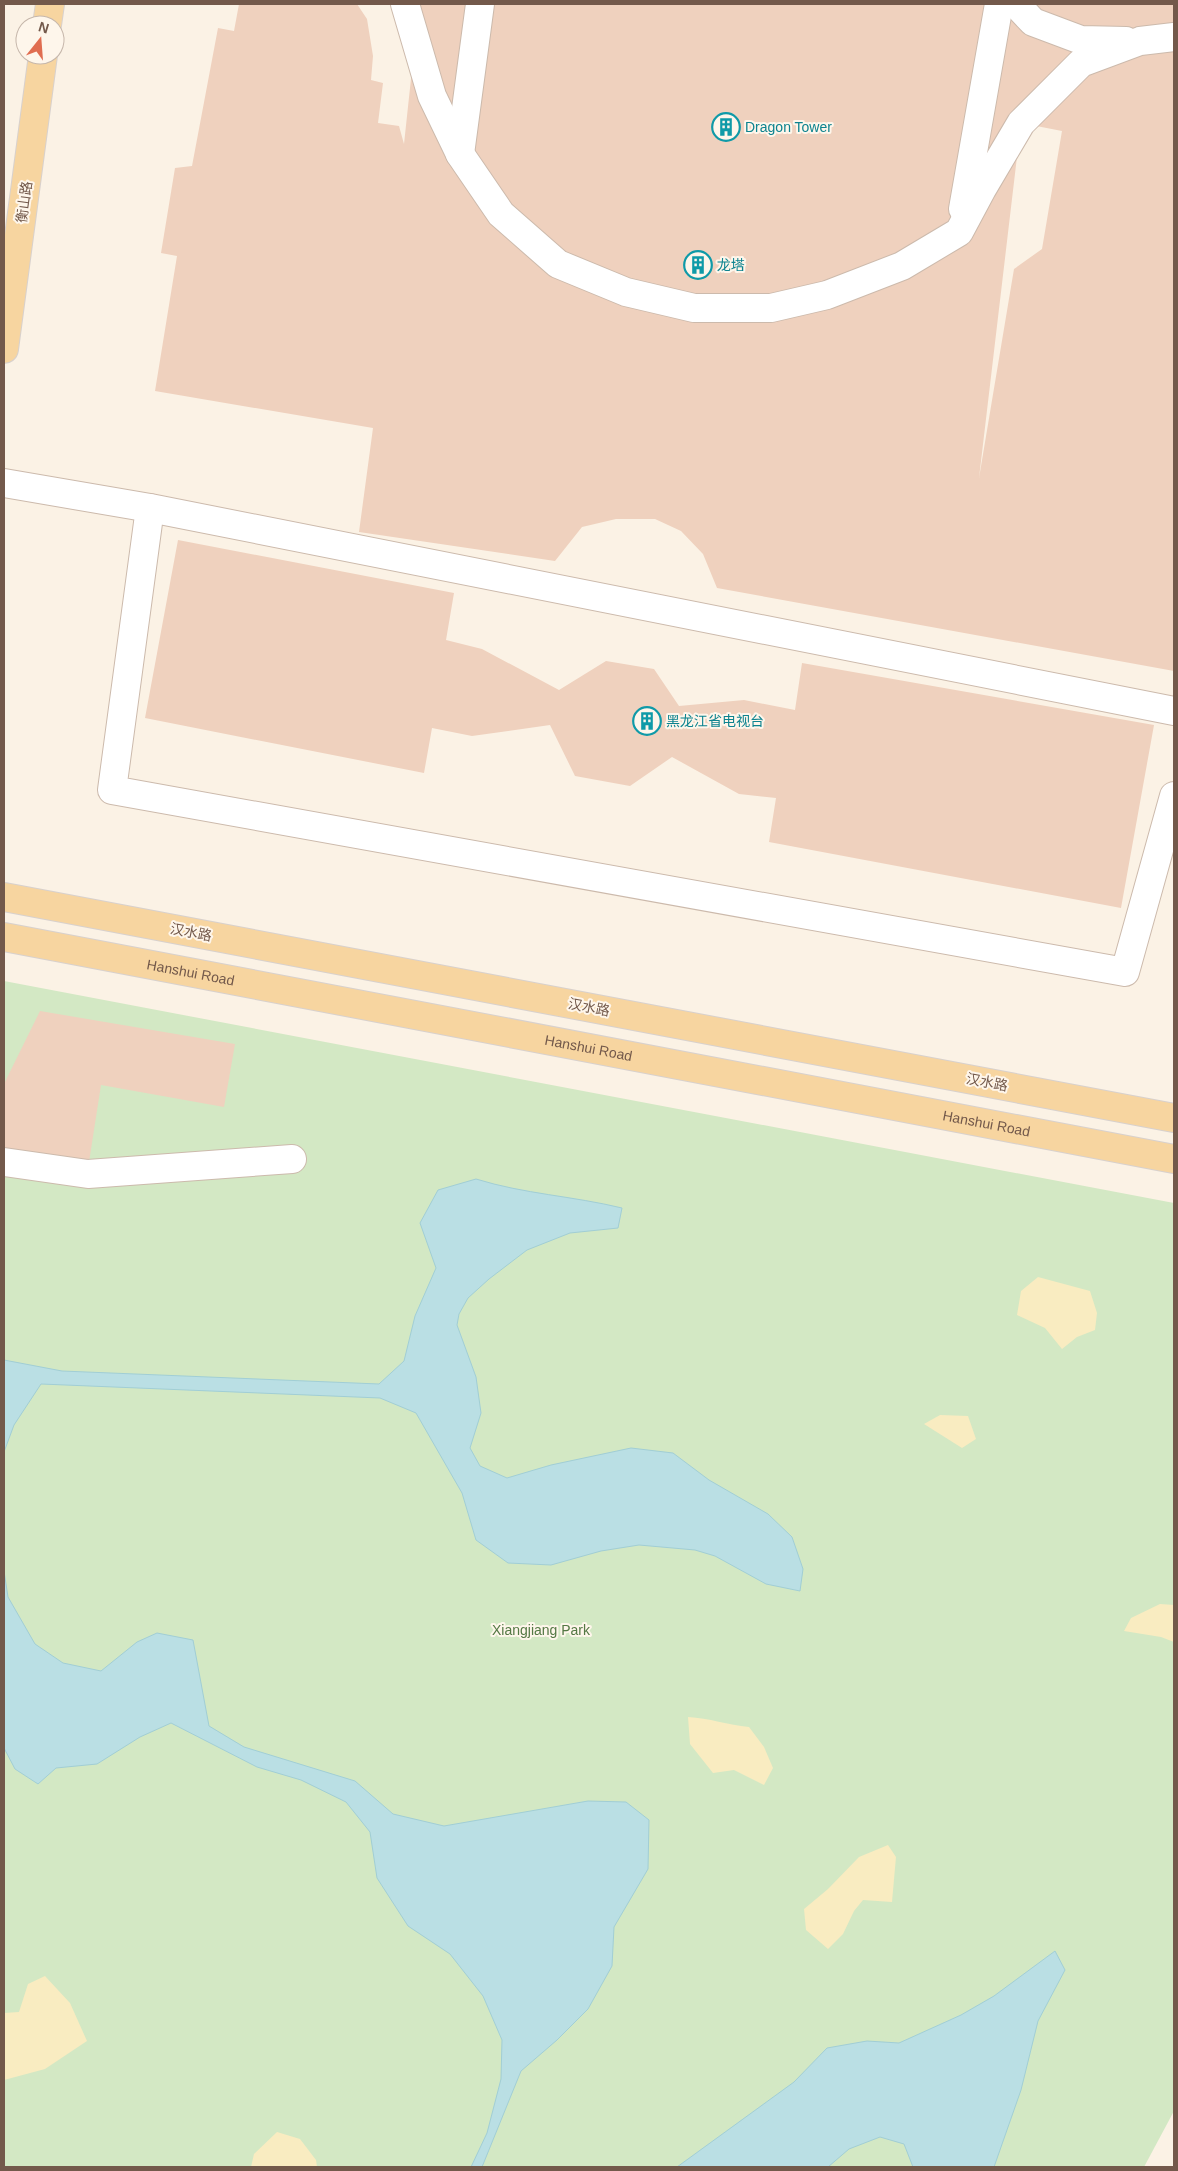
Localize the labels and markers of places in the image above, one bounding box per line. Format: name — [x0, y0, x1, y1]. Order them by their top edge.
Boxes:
building icon: Dragon Tower — [711, 112, 741, 142]
place label: Dragon Tower — [745, 119, 832, 135]
building icon: 龙塔 — [683, 250, 713, 280]
place label: 龙塔 — [717, 257, 745, 273]
building icon: 黑龙江省电视台 — [632, 706, 662, 736]
place label: 黑龙江省电视台 — [666, 713, 764, 729]

